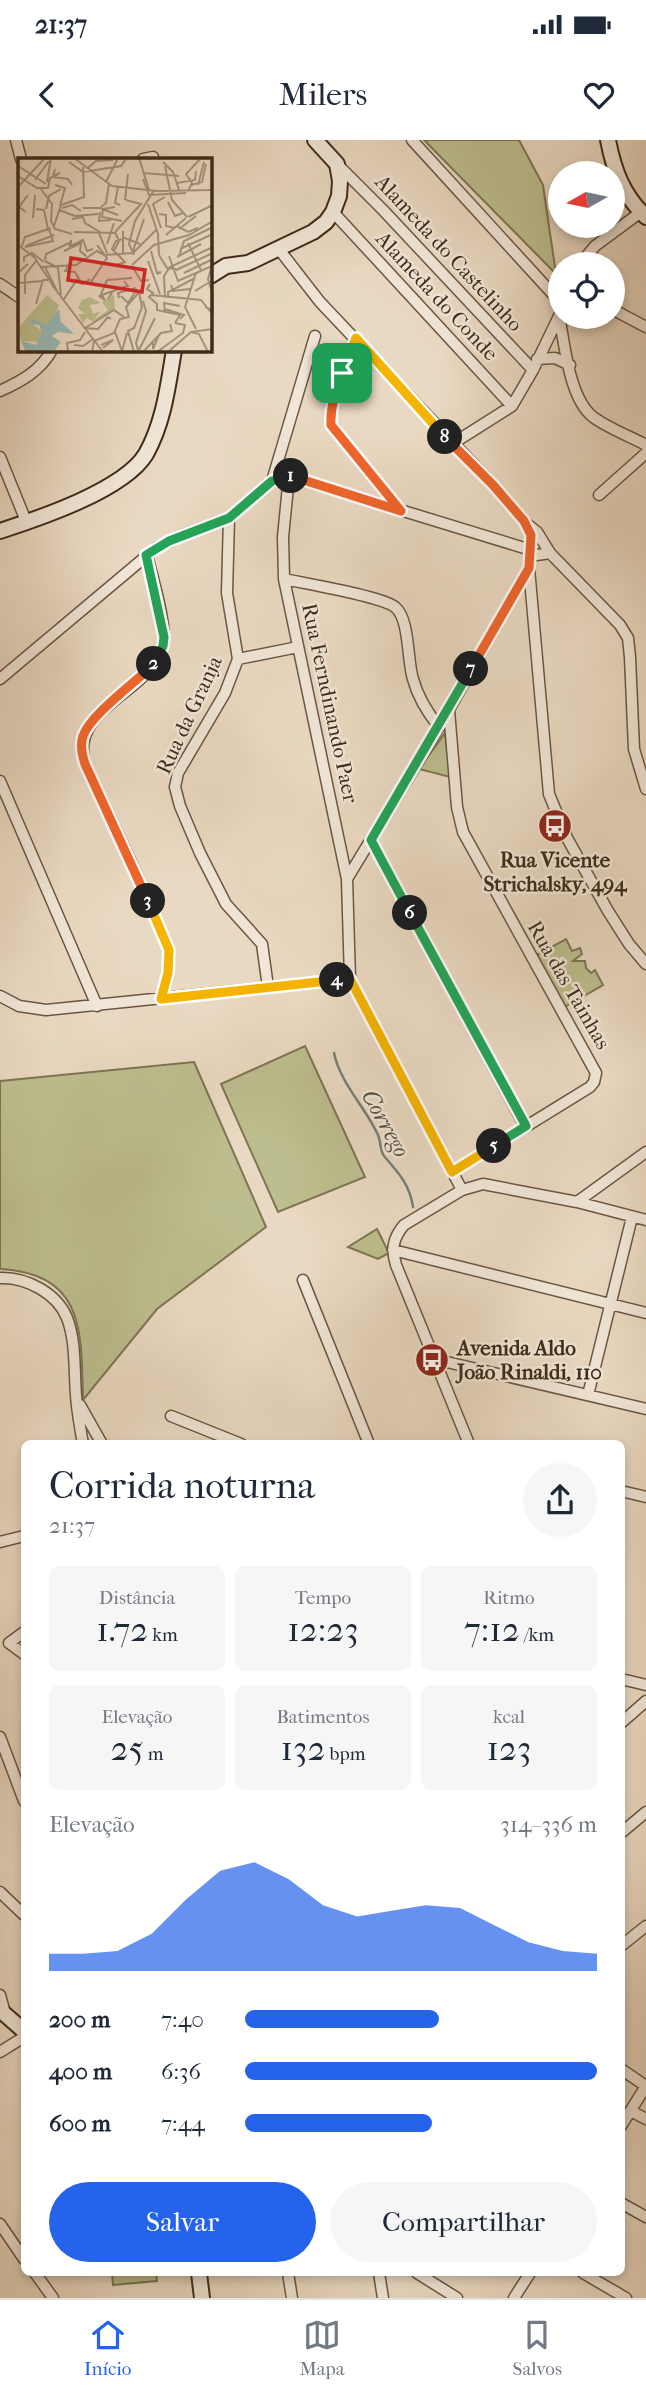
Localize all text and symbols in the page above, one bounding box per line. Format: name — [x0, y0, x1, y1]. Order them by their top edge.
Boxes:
text: 21:37 — [35, 9, 87, 40]
icon: back — [28, 76, 66, 114]
text: Milers — [279, 76, 367, 113]
icon: heart — [580, 76, 618, 114]
inset map — [18, 158, 212, 352]
north arrow — [548, 161, 625, 238]
map controls — [548, 161, 625, 329]
street label: Alameda do Castelinho — [370, 169, 528, 336]
street label: Alameda do Conde — [370, 226, 503, 366]
button: locate — [548, 252, 625, 329]
pin — [312, 343, 372, 403]
icon: arrive — [323, 354, 361, 392]
pin: 8 — [428, 420, 462, 454]
text: 8 — [440, 425, 449, 447]
pin: 1 — [274, 458, 308, 494]
text: 1 — [287, 464, 294, 486]
street label: Rua Ferndinando Paer — [297, 601, 363, 805]
pin: 2 — [136, 646, 172, 682]
text: 2 — [149, 652, 158, 674]
street label: Rua da Granja — [151, 652, 227, 778]
pin: 7 — [454, 652, 489, 686]
text: 7 — [466, 657, 475, 679]
bus stop icon: Rua Vicente Strichalsky, 494 — [536, 807, 574, 845]
place label: Rua Vicente Strichalsky, 494 — [483, 848, 628, 897]
pin: 3 — [130, 884, 166, 918]
text: 3 — [144, 889, 151, 911]
pin: 6 — [392, 896, 428, 930]
text: 6 — [404, 901, 415, 923]
street label: Rua das Tainhas — [523, 917, 616, 1054]
pin: 4 — [320, 962, 354, 998]
text: 4 — [331, 968, 342, 990]
water label: Corrego — [356, 1084, 415, 1162]
pin: 5 — [476, 1128, 512, 1164]
text: 5 — [489, 1134, 498, 1156]
place label: Avenida Aldo João Rinaldi, 110 — [455, 1336, 602, 1384]
bus stop icon: Avenida Aldo João Rinaldi, 110 — [413, 1341, 451, 1379]
text: Corrida noturna — [49, 1463, 315, 1508]
button: share — [523, 1463, 597, 1537]
text: 21:37 — [49, 1512, 95, 1539]
text: Distância — [99, 1587, 175, 1609]
text: Tempo — [295, 1587, 351, 1609]
text: Ritmo — [483, 1587, 535, 1609]
text: 1.72 — [96, 1609, 148, 1650]
text: 12:23 — [287, 1609, 359, 1650]
text: 7:12 — [464, 1609, 520, 1650]
text: km — [148, 1624, 178, 1646]
text: /km — [520, 1624, 554, 1646]
text: Elevação — [102, 1706, 172, 1728]
text: Batimentos — [277, 1706, 369, 1728]
text: kcal — [493, 1706, 525, 1728]
text: 25 — [111, 1728, 144, 1769]
text: 132 — [281, 1728, 325, 1769]
text: 123 — [487, 1728, 531, 1769]
text: m — [144, 1743, 164, 1765]
text: bpm — [325, 1743, 365, 1765]
text: Elevação — [49, 1811, 135, 1838]
text: 314–336 m — [500, 1811, 597, 1838]
text: 200 m — [49, 2006, 110, 2033]
text: 7:40 — [161, 2006, 204, 2033]
text: 400 m — [49, 2058, 112, 2085]
text: 6:36 — [161, 2058, 201, 2085]
text: 600 m — [49, 2110, 111, 2137]
text: 7:44 — [161, 2110, 205, 2137]
button: Salvar — [49, 2182, 316, 2262]
button: Compartilhar — [330, 2182, 597, 2262]
tab: Início — [84, 2316, 131, 2380]
tab: Mapa — [299, 2316, 345, 2380]
tab: Salvos — [513, 2316, 562, 2380]

